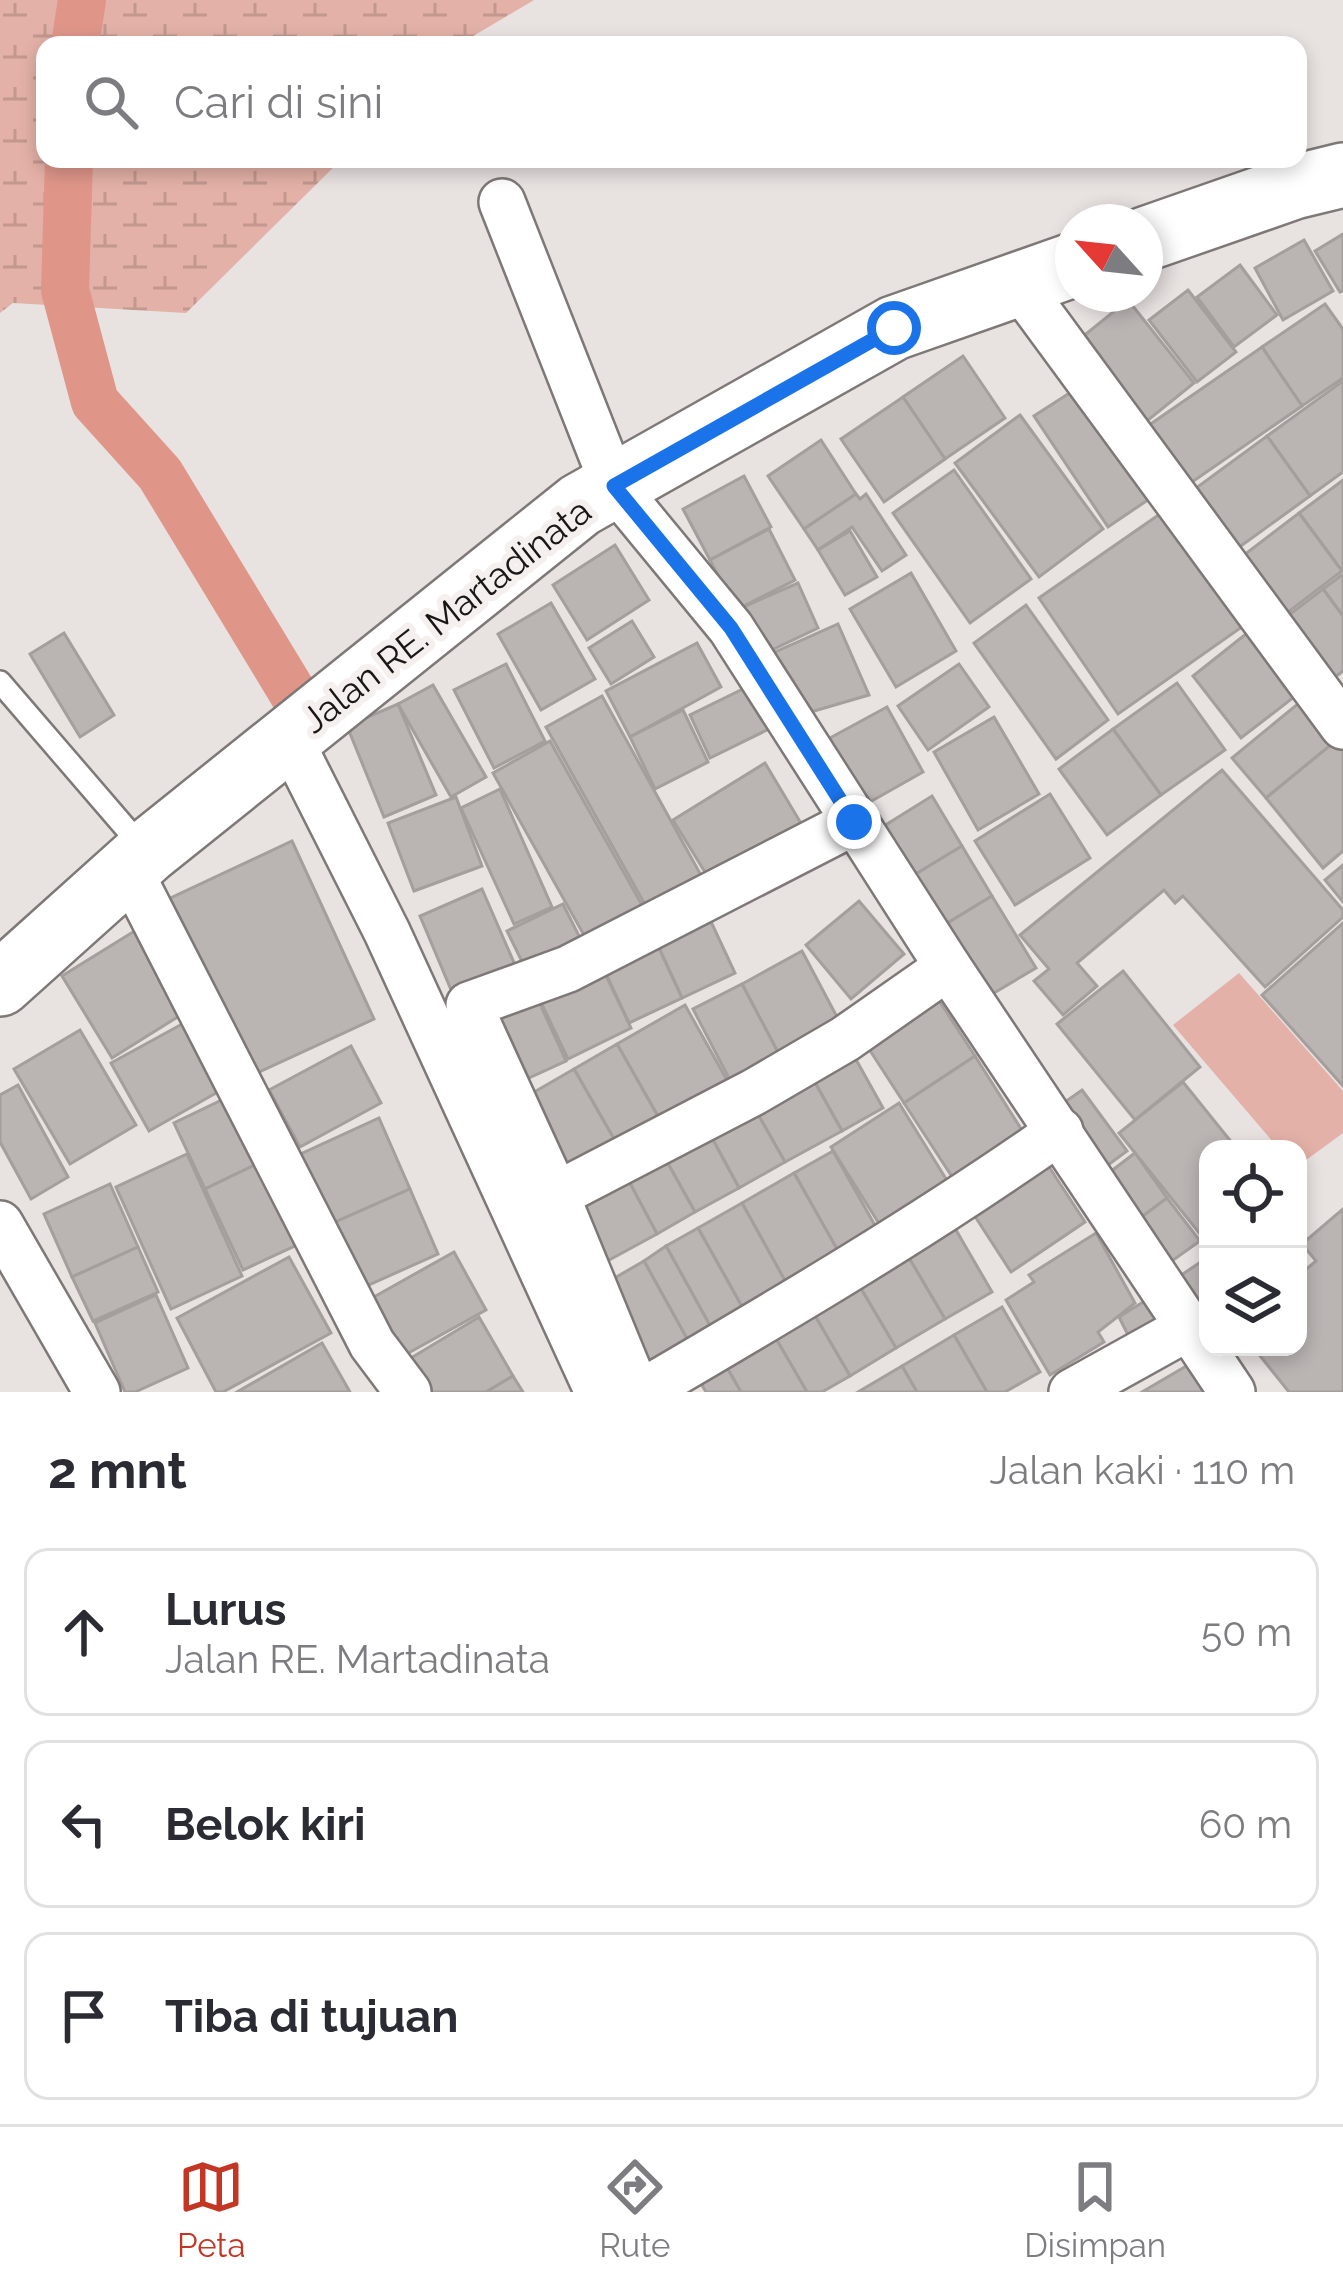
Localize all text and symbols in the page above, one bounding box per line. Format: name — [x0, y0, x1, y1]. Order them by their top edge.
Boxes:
search box — [36, 36, 1307, 168]
icon: search — [78, 69, 144, 135]
text: Cari di sini — [174, 76, 383, 129]
north arrow — [1055, 204, 1163, 312]
route start — [867, 301, 921, 355]
street label: Jalan RE. Martadinata — [293, 489, 599, 741]
route end — [827, 795, 881, 849]
map controls — [1199, 1140, 1307, 1356]
button: locate — [1199, 1140, 1307, 1248]
button: layers — [1199, 1248, 1307, 1356]
text: 2 mnt — [48, 1440, 187, 1500]
text: Jalan kaki · 110 m — [989, 1447, 1295, 1493]
text: Lurus — [165, 1583, 287, 1636]
icon: ahead — [51, 1599, 117, 1665]
text: 50 m — [1201, 1609, 1292, 1655]
text: Jalan RE. Martadinata — [165, 1636, 550, 1682]
icon: left — [51, 1791, 117, 1857]
text: Belok kiri — [165, 1798, 365, 1851]
text: 60 m — [1199, 1801, 1292, 1847]
icon: arrive — [51, 1983, 117, 2049]
text: Tiba di tujuan — [165, 1990, 458, 2043]
tab: Peta — [177, 2154, 245, 2265]
tab: Rute — [599, 2154, 670, 2265]
tab: Disimpan — [1024, 2154, 1166, 2265]

